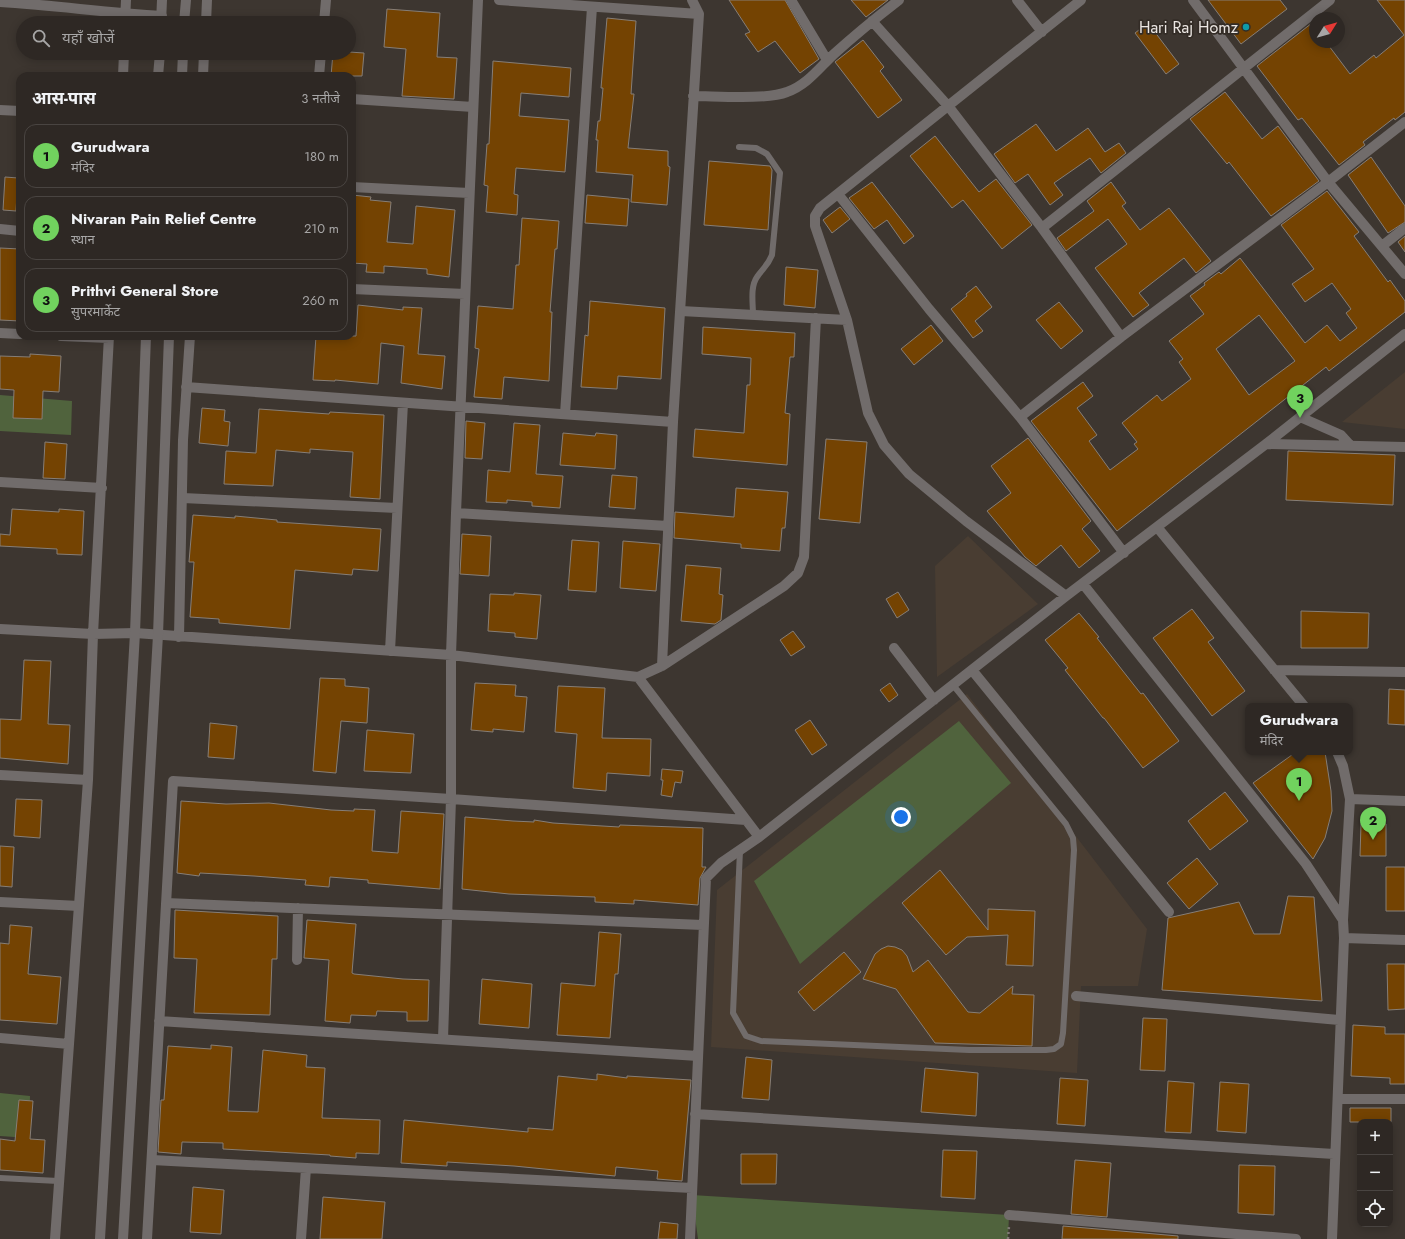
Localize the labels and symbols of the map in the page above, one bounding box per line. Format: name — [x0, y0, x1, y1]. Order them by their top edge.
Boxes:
north arrow — [1309, 12, 1345, 48]
place label: Hari Raj Homz — [1139, 16, 1239, 39]
marker: Hari Raj Homz — [1241, 22, 1251, 32]
pin: 3 — [1287, 385, 1313, 418]
pin: 1 — [1286, 768, 1312, 801]
your location — [891, 807, 911, 827]
pin: 2 — [1360, 807, 1386, 840]

